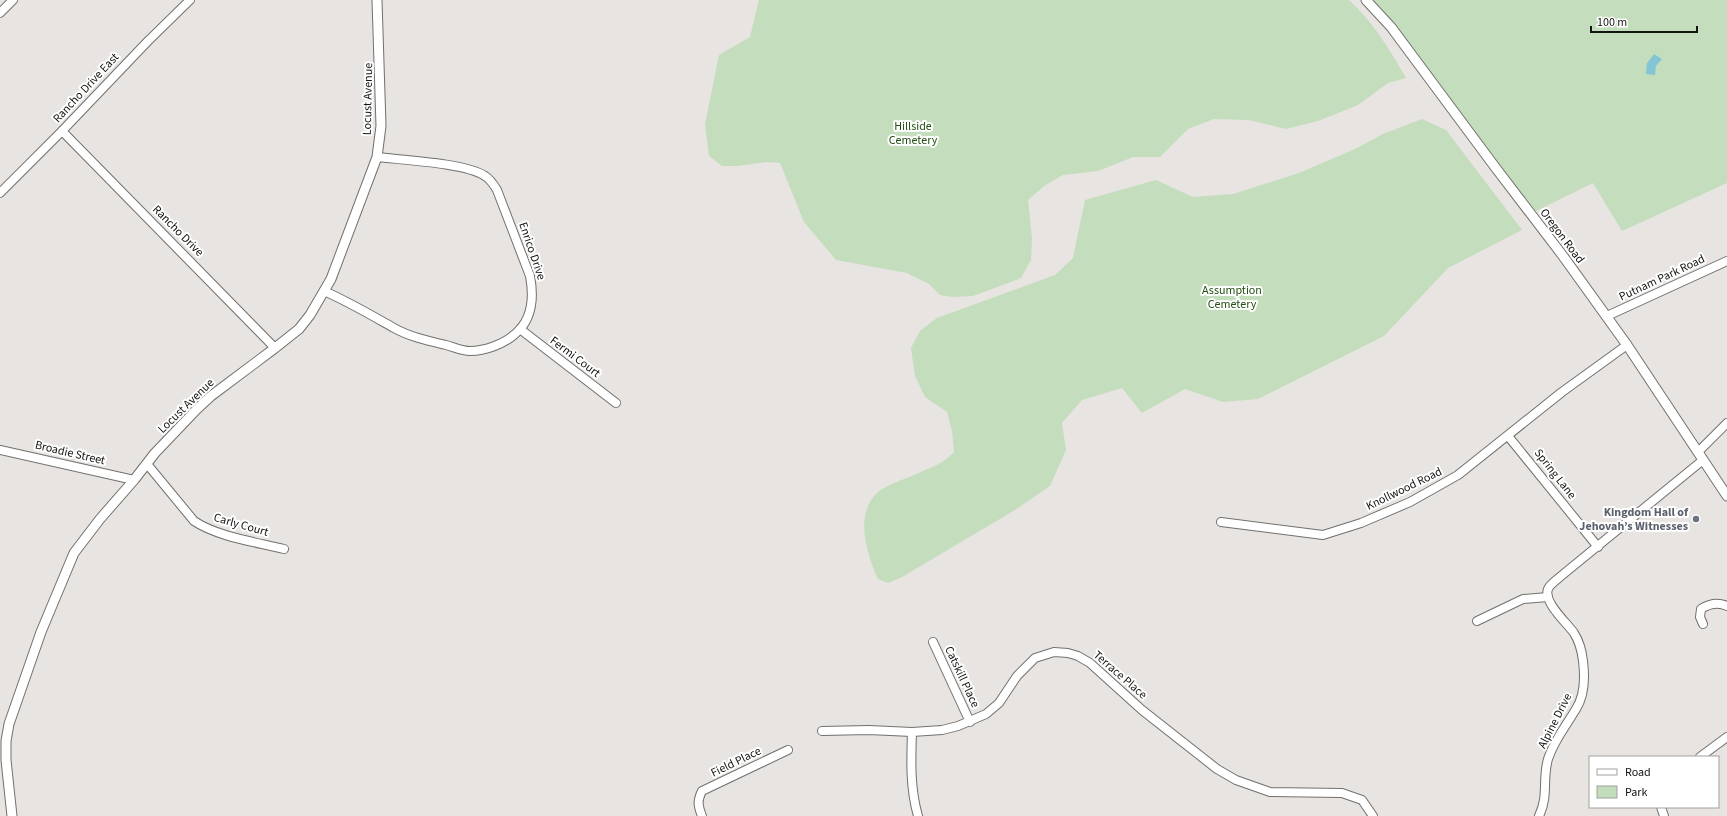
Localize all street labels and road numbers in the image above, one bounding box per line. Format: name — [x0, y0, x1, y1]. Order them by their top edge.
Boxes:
street label: Rancho Drive East — [49, 49, 123, 127]
street label: Locust Avenue — [359, 63, 377, 135]
street label: Rancho Drive — [149, 202, 207, 260]
street label: Oregon Road — [1536, 205, 1588, 267]
street label: Enrico Drive — [514, 220, 550, 282]
street label: Putnam Park Road — [1616, 251, 1708, 305]
street label: Fermi Court — [546, 332, 604, 382]
street label: Locust Avenue — [154, 375, 218, 437]
street label: Broadie Street — [33, 437, 107, 469]
street label: Spring Lane — [1530, 445, 1580, 503]
street label: Knollwood Road — [1363, 463, 1445, 515]
street label: Carly Court — [212, 509, 270, 541]
street label: Catskill Place — [940, 643, 984, 711]
street label: Terrace Place — [1089, 647, 1151, 703]
street label: Alpine Drive — [1534, 690, 1576, 752]
street label: Field Place — [708, 743, 764, 781]

